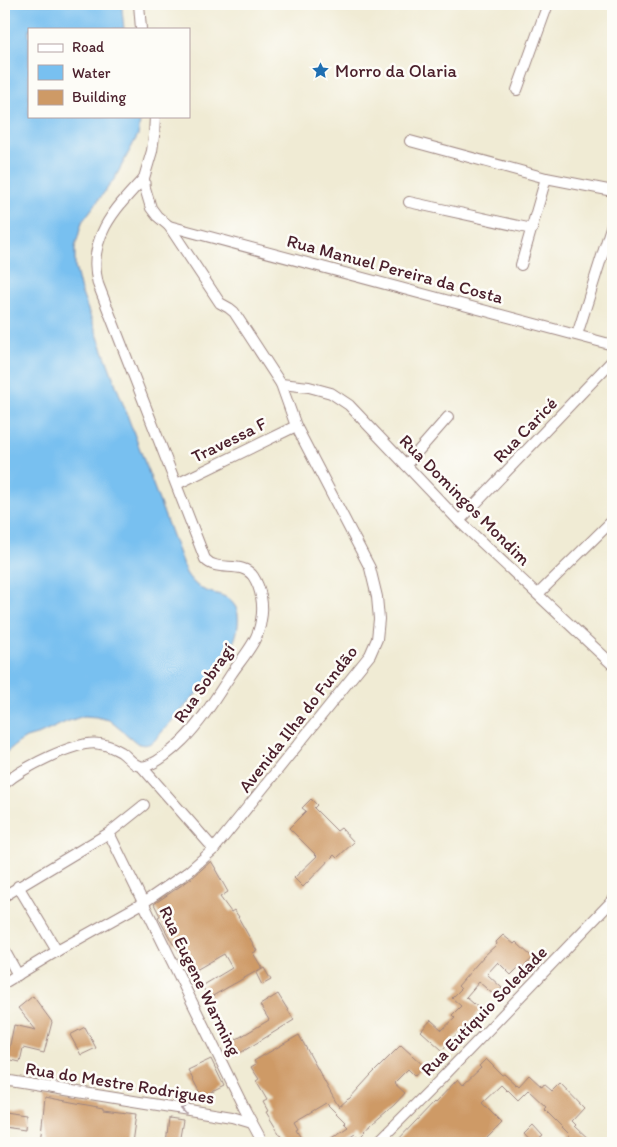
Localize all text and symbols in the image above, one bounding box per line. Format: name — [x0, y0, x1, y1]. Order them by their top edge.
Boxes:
legend — [28, 28, 190, 118]
text: Road — [72, 38, 105, 56]
place label: Morro da Olaria — [335, 60, 458, 82]
place icon: Morro da Olaria — [311, 61, 331, 81]
text: Water — [72, 64, 111, 82]
text: Building — [72, 88, 126, 106]
street label: Rua Manuel Pereira da Costa — [284, 229, 506, 309]
street label: Rua Caricé — [488, 392, 562, 468]
street label: Travessa F — [188, 412, 271, 468]
street label: Rua Domingos Mondim — [395, 430, 535, 570]
street label: Rua Sobragí — [169, 639, 240, 727]
street label: Avenida Ilha do Fundão — [234, 641, 362, 797]
street label: Rua Eugene Warming — [154, 902, 246, 1060]
street label: Rua Eutíquio Soledade — [416, 941, 552, 1081]
street label: Rua do Mestre Rodrigues — [24, 1057, 216, 1109]
one-way arrow — [179, 1104, 187, 1115]

